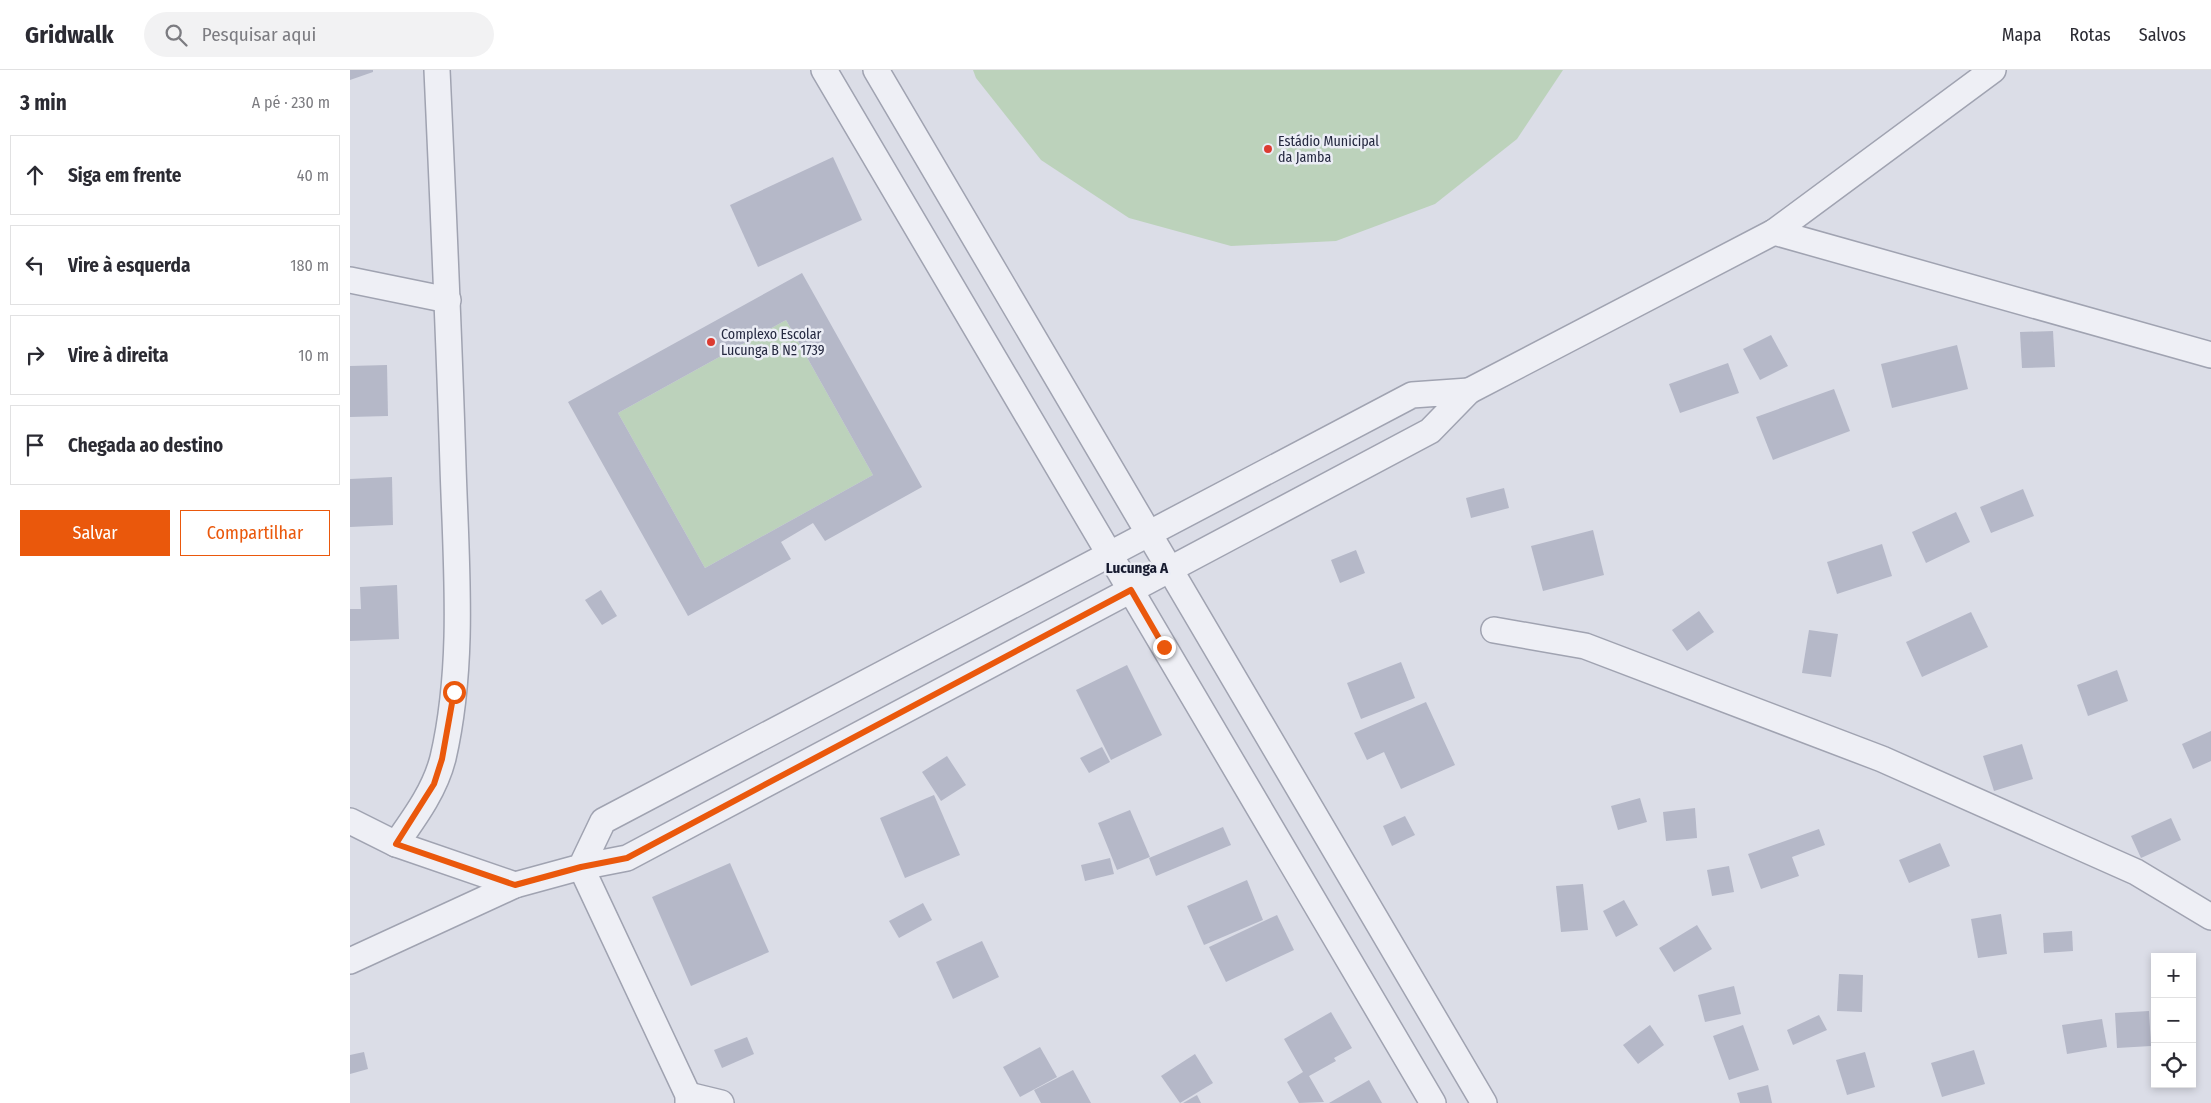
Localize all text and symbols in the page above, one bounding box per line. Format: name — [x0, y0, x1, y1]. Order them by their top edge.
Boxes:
search box — [144, 12, 494, 57]
text: Gridwalk — [25, 21, 114, 49]
icon: search — [162, 21, 190, 49]
text: Pesquisar aqui — [202, 23, 316, 46]
text: Mapa — [2002, 24, 2042, 46]
text: Rotas — [2070, 24, 2111, 46]
text: Salvos — [2139, 24, 2186, 46]
text: 3 min — [20, 90, 67, 116]
text: A pé · 230 m — [252, 93, 330, 112]
place label: Estádio Municipal da Jamba — [1278, 133, 1379, 166]
marker: Estádio Municipal da Jamba — [1262, 143, 1274, 155]
icon: ahead — [21, 161, 49, 189]
text: Siga em frente — [68, 164, 182, 187]
text: 40 m — [297, 166, 329, 185]
icon: left — [21, 251, 49, 279]
text: Vire à esquerda — [68, 254, 190, 277]
text: 180 m — [290, 256, 329, 275]
place label: Complexo Escolar Lucunga B Nº 1739 — [721, 326, 825, 359]
marker: Complexo Escolar Lucunga B Nº 1739 — [705, 336, 717, 348]
icon: right — [21, 341, 49, 369]
text: Vire à direita — [68, 344, 169, 367]
text: 10 m — [298, 346, 329, 365]
icon: arrive — [21, 431, 49, 459]
text: Chegada ao destino — [68, 434, 223, 457]
button: Salvar — [20, 510, 170, 556]
button: Compartilhar — [180, 510, 330, 556]
district label: Lucunga A — [1106, 559, 1169, 577]
route end — [1153, 636, 1176, 659]
route start — [443, 681, 466, 704]
map controls — [2151, 953, 2196, 1088]
button: + — [2151, 953, 2196, 998]
button: − — [2151, 998, 2196, 1043]
button: locate — [2151, 1043, 2196, 1088]

